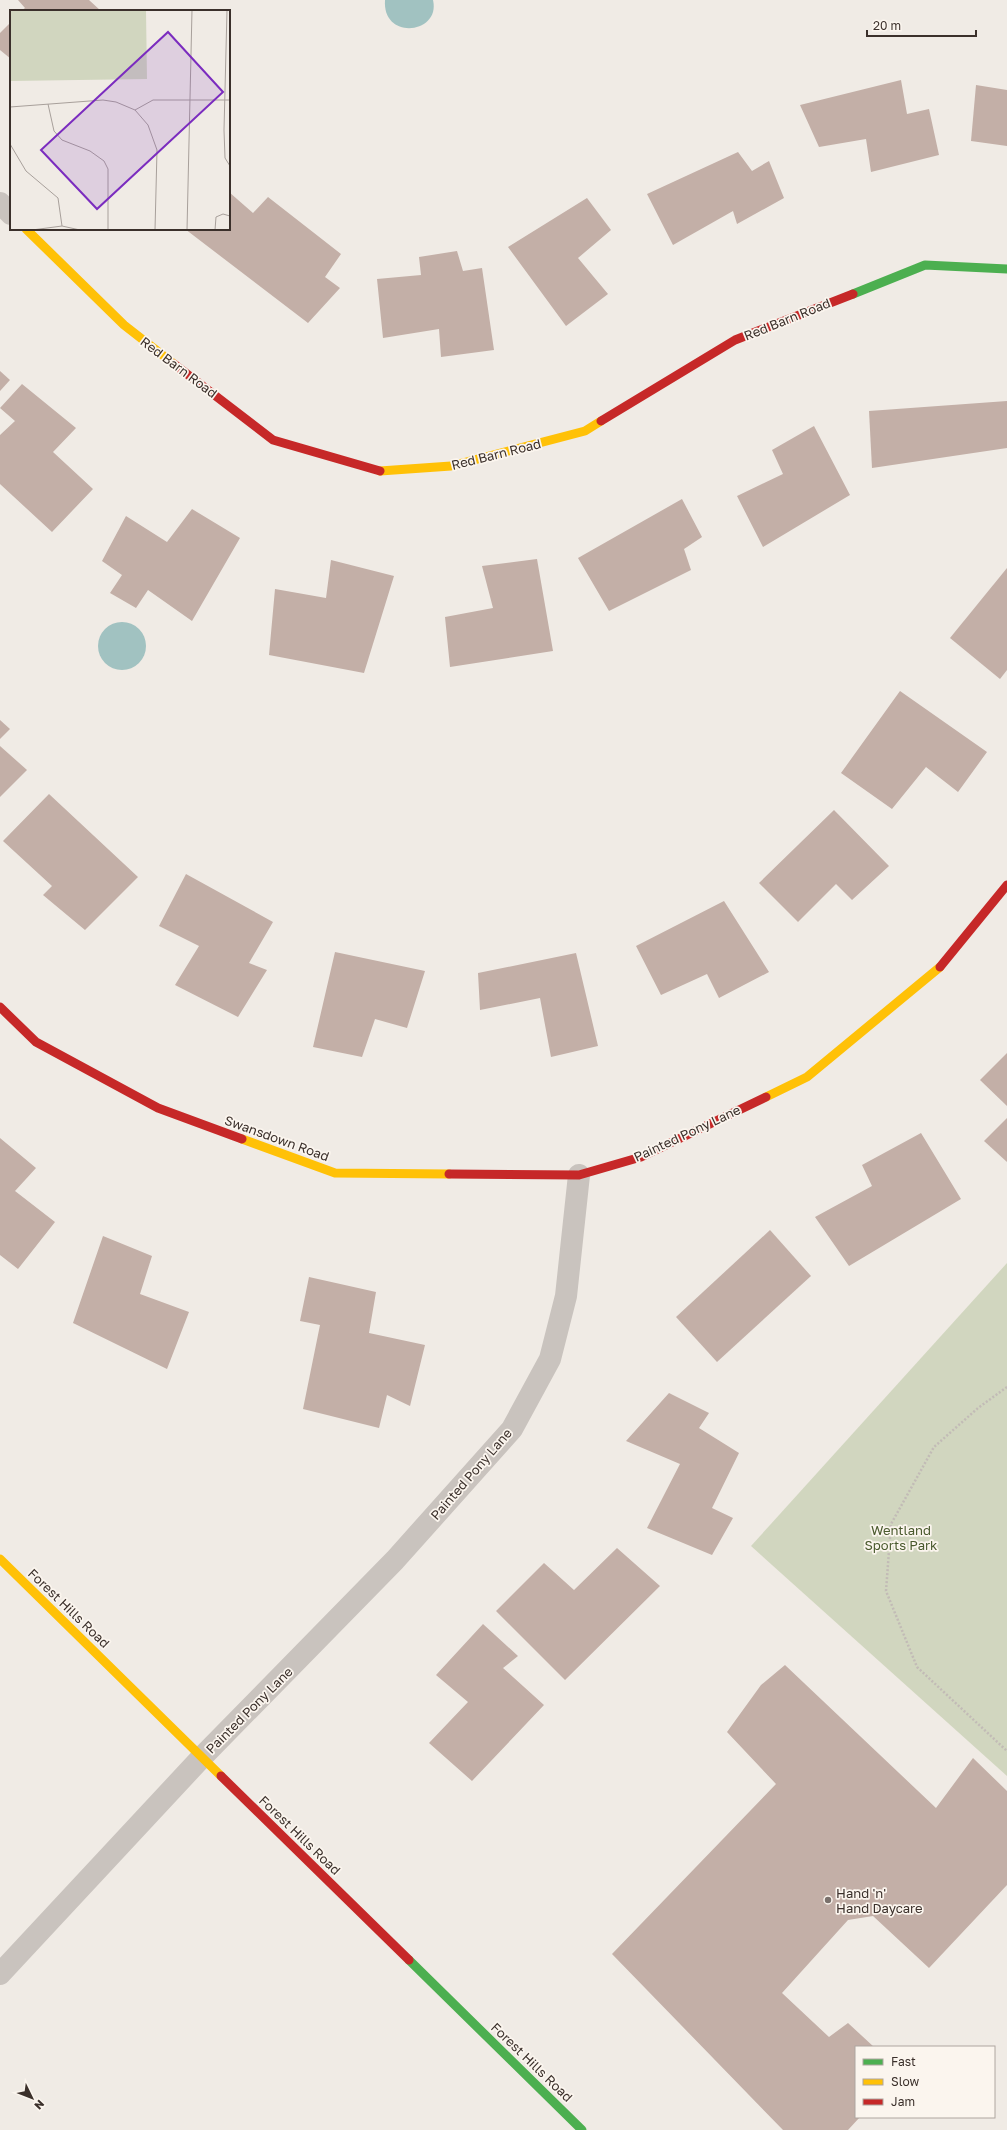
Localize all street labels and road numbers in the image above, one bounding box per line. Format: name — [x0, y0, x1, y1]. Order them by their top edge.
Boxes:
street label: Red Barn Road — [741, 294, 833, 344]
street label: Red Barn Road — [138, 333, 220, 401]
street label: Red Barn Road — [450, 435, 542, 473]
street label: Painted Pony Lane — [631, 1101, 743, 1165]
street label: Swansdown Road — [223, 1112, 331, 1164]
street label: Painted Pony Lane — [427, 1425, 515, 1523]
street label: Forest Hills Road — [25, 1565, 113, 1651]
street label: Painted Pony Lane — [202, 1663, 296, 1757]
street label: Forest Hills Road — [256, 1792, 344, 1878]
street label: Forest Hills Road — [488, 2019, 576, 2105]

